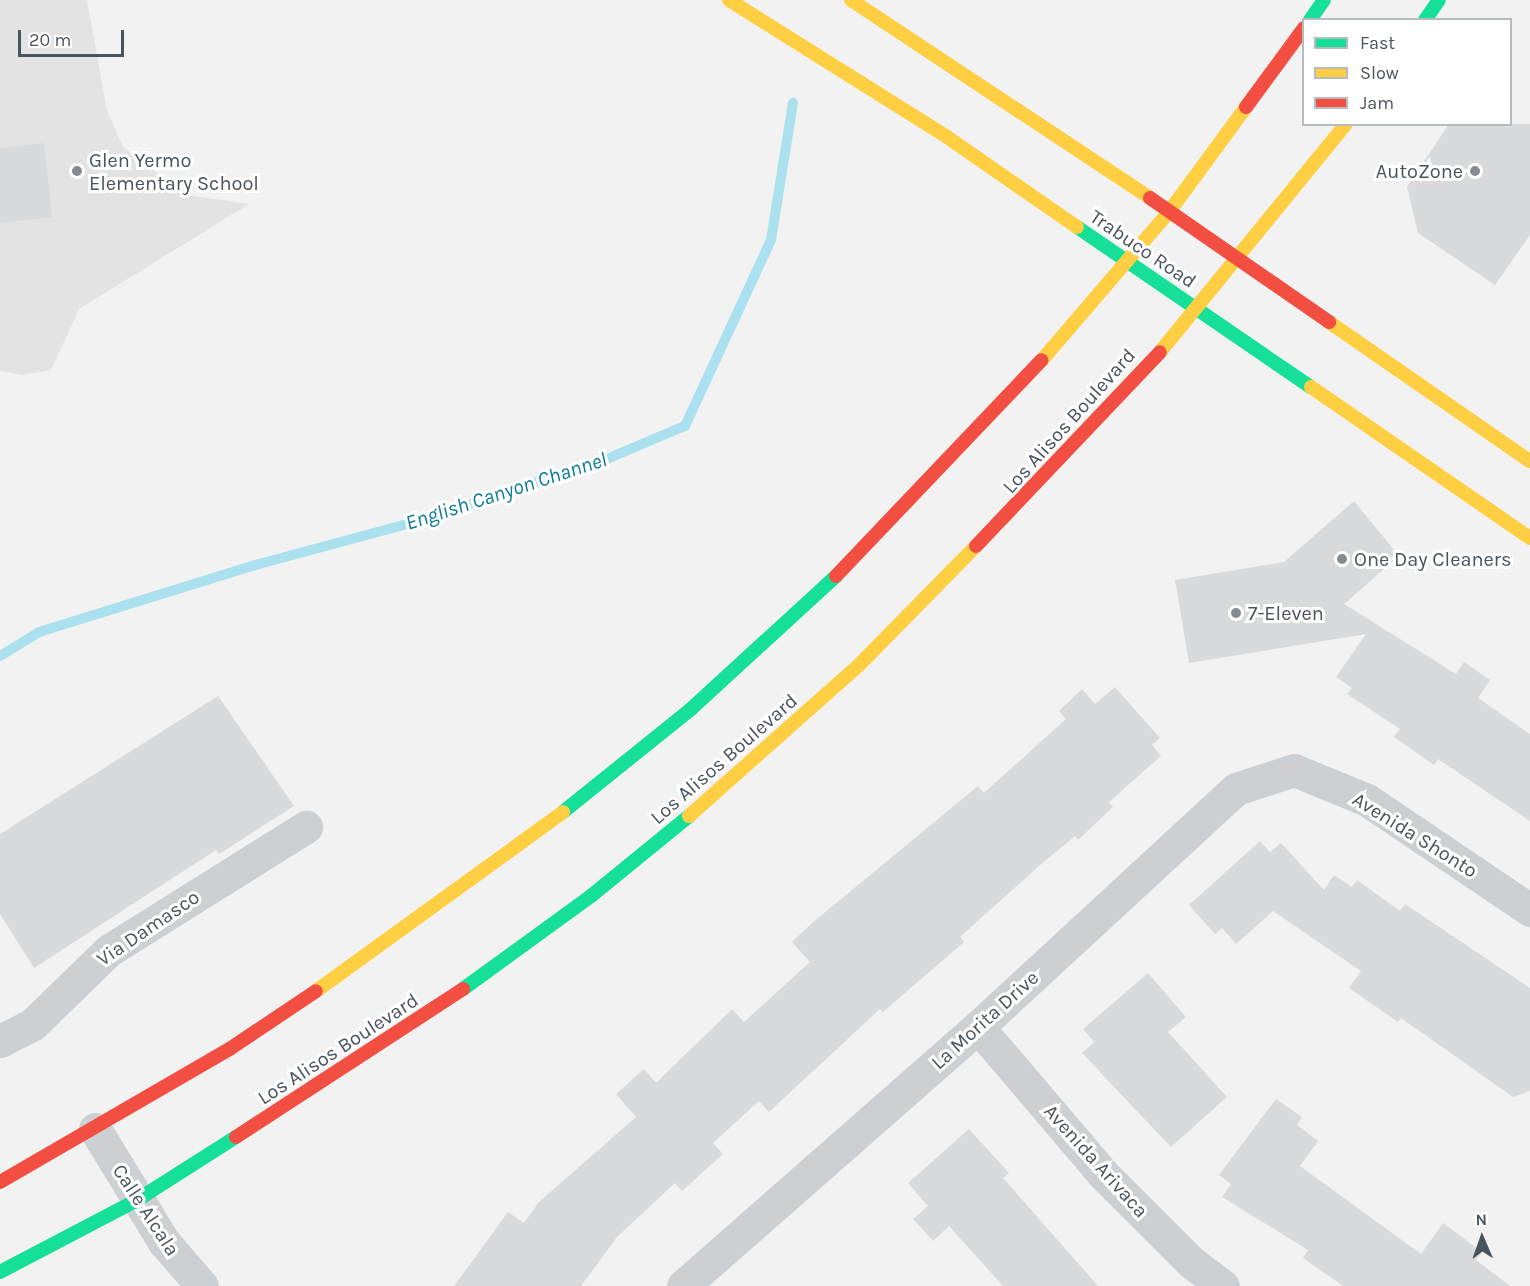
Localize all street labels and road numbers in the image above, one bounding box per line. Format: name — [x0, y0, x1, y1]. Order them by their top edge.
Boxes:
street label: Trabuco Road — [1085, 205, 1201, 293]
street label: Los Alisos Boulevard — [998, 344, 1140, 498]
street label: Los Alisos Boulevard — [646, 689, 802, 829]
street label: Avenida Shonto — [1348, 787, 1482, 883]
street label: Via Damasco — [92, 885, 204, 971]
street label: La Morita Drive — [926, 966, 1044, 1074]
street label: Los Alisos Boulevard — [253, 988, 423, 1110]
street label: Avenida Arivaca — [1039, 1099, 1153, 1223]
street label: Calle Alcala — [107, 1160, 185, 1260]

